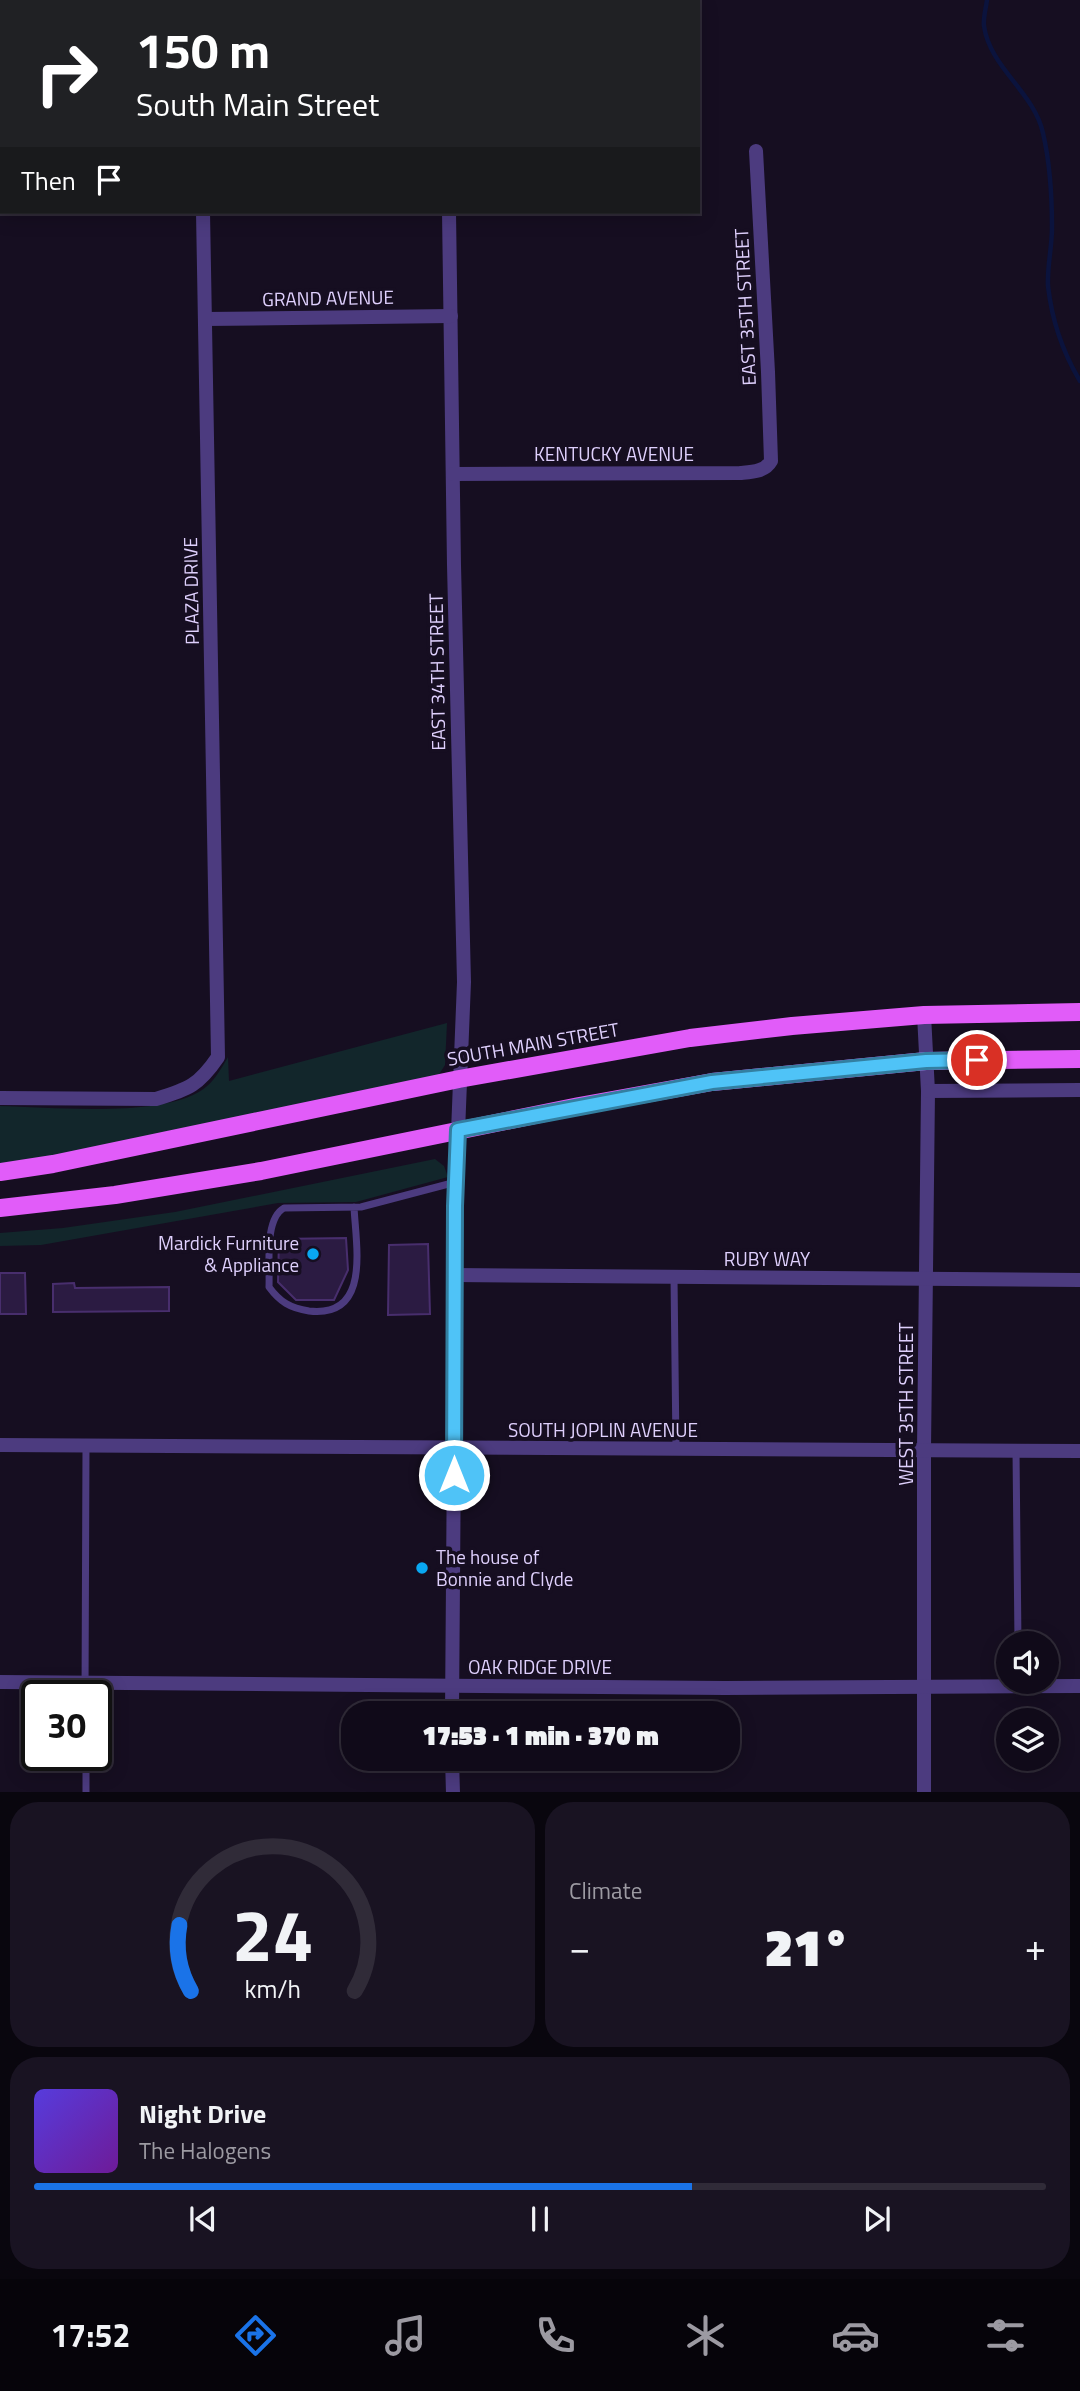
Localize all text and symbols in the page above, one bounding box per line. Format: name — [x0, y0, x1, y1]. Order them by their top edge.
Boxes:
text: 150 m — [136, 12, 270, 87]
icon: right — [21, 28, 112, 119]
text: South Main Street — [136, 80, 379, 128]
text: Then — [21, 161, 76, 200]
icon: arrive — [90, 161, 128, 199]
street label: EAST 35TH STREET — [726, 228, 763, 386]
street label: GRAND AVENUE — [262, 282, 394, 313]
street label: KENTUCKY AVENUE — [534, 439, 694, 468]
street label: PLAZA DRIVE — [175, 537, 206, 645]
street label: EAST 34TH STREET — [421, 593, 452, 751]
street label: SOUTH MAIN STREET — [445, 1014, 621, 1073]
pin — [947, 1030, 1007, 1090]
icon: arrive — [958, 1041, 996, 1079]
place label: Mardick Furniture & Appliance — [158, 1228, 299, 1279]
street label: RUBY WAY — [724, 1244, 811, 1273]
marker: Mardick Furniture & Appliance — [305, 1246, 321, 1262]
street label: WEST 35TH STREET — [891, 1322, 920, 1486]
street label: SOUTH JOPLIN AVENUE — [508, 1415, 698, 1444]
position arrow — [417, 1438, 491, 1512]
place label: The house of Bonnie and Clyde — [436, 1542, 573, 1593]
marker: The house of Bonnie and Clyde — [414, 1560, 430, 1576]
map controls — [996, 1631, 1059, 1771]
button: sound — [996, 1631, 1059, 1694]
street label: OAK RIDGE DRIVE — [468, 1652, 612, 1681]
speed limit sign: 30 — [21, 1680, 112, 1771]
button: layers — [996, 1708, 1059, 1771]
text: 17:53 · 1 min · 370 m — [422, 1716, 659, 1755]
text: Climate — [569, 1873, 642, 1908]
text: 24 — [232, 1879, 313, 1989]
text: 21° — [765, 1907, 850, 1986]
text: − — [569, 1918, 590, 1976]
text: + — [1025, 1918, 1046, 1976]
text: km/h — [244, 1969, 301, 2007]
text: Night Drive — [139, 2094, 266, 2133]
text: The Halogens — [139, 2133, 271, 2168]
icon: previous — [184, 2200, 222, 2238]
icon: pause — [521, 2200, 559, 2238]
icon: next — [858, 2200, 896, 2238]
text: 17:52 — [50, 2311, 130, 2359]
icon: directions — [231, 2311, 280, 2360]
icon: music — [381, 2311, 430, 2360]
icon: phone — [531, 2311, 580, 2360]
icon: climate — [681, 2311, 730, 2360]
icon: car — [831, 2311, 880, 2360]
icon: filters — [981, 2311, 1030, 2360]

